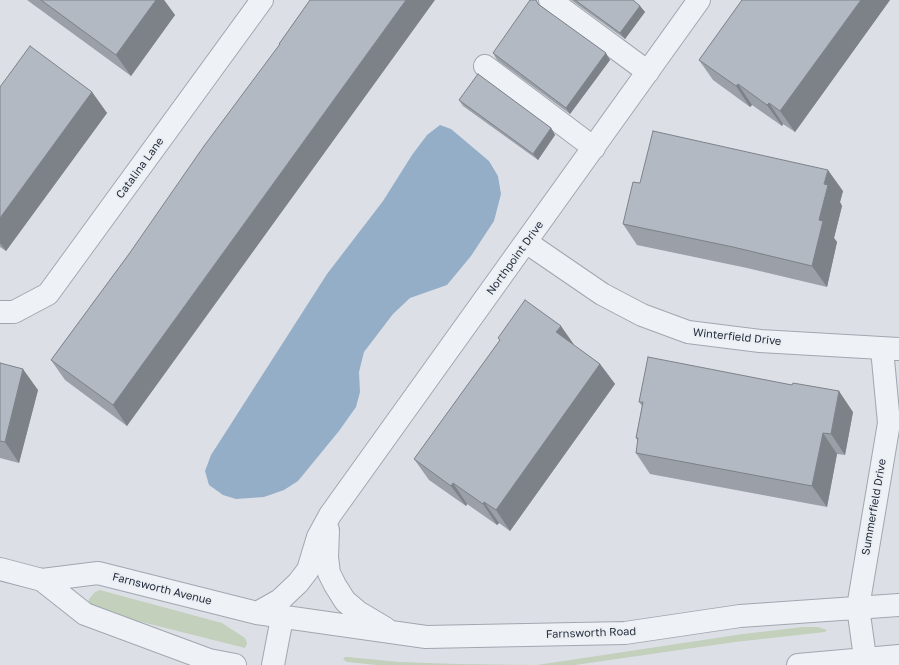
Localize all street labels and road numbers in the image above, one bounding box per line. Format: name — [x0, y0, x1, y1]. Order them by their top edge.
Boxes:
street label: Catalina Lane — [113, 135, 167, 201]
street label: Northpoint Drive — [484, 219, 546, 297]
street label: Winterfield Drive — [692, 326, 782, 348]
street label: Summerfield Drive — [859, 458, 889, 556]
street label: Farnsworth Avenue — [111, 570, 213, 608]
street label: Farnsworth Road — [546, 625, 636, 641]

